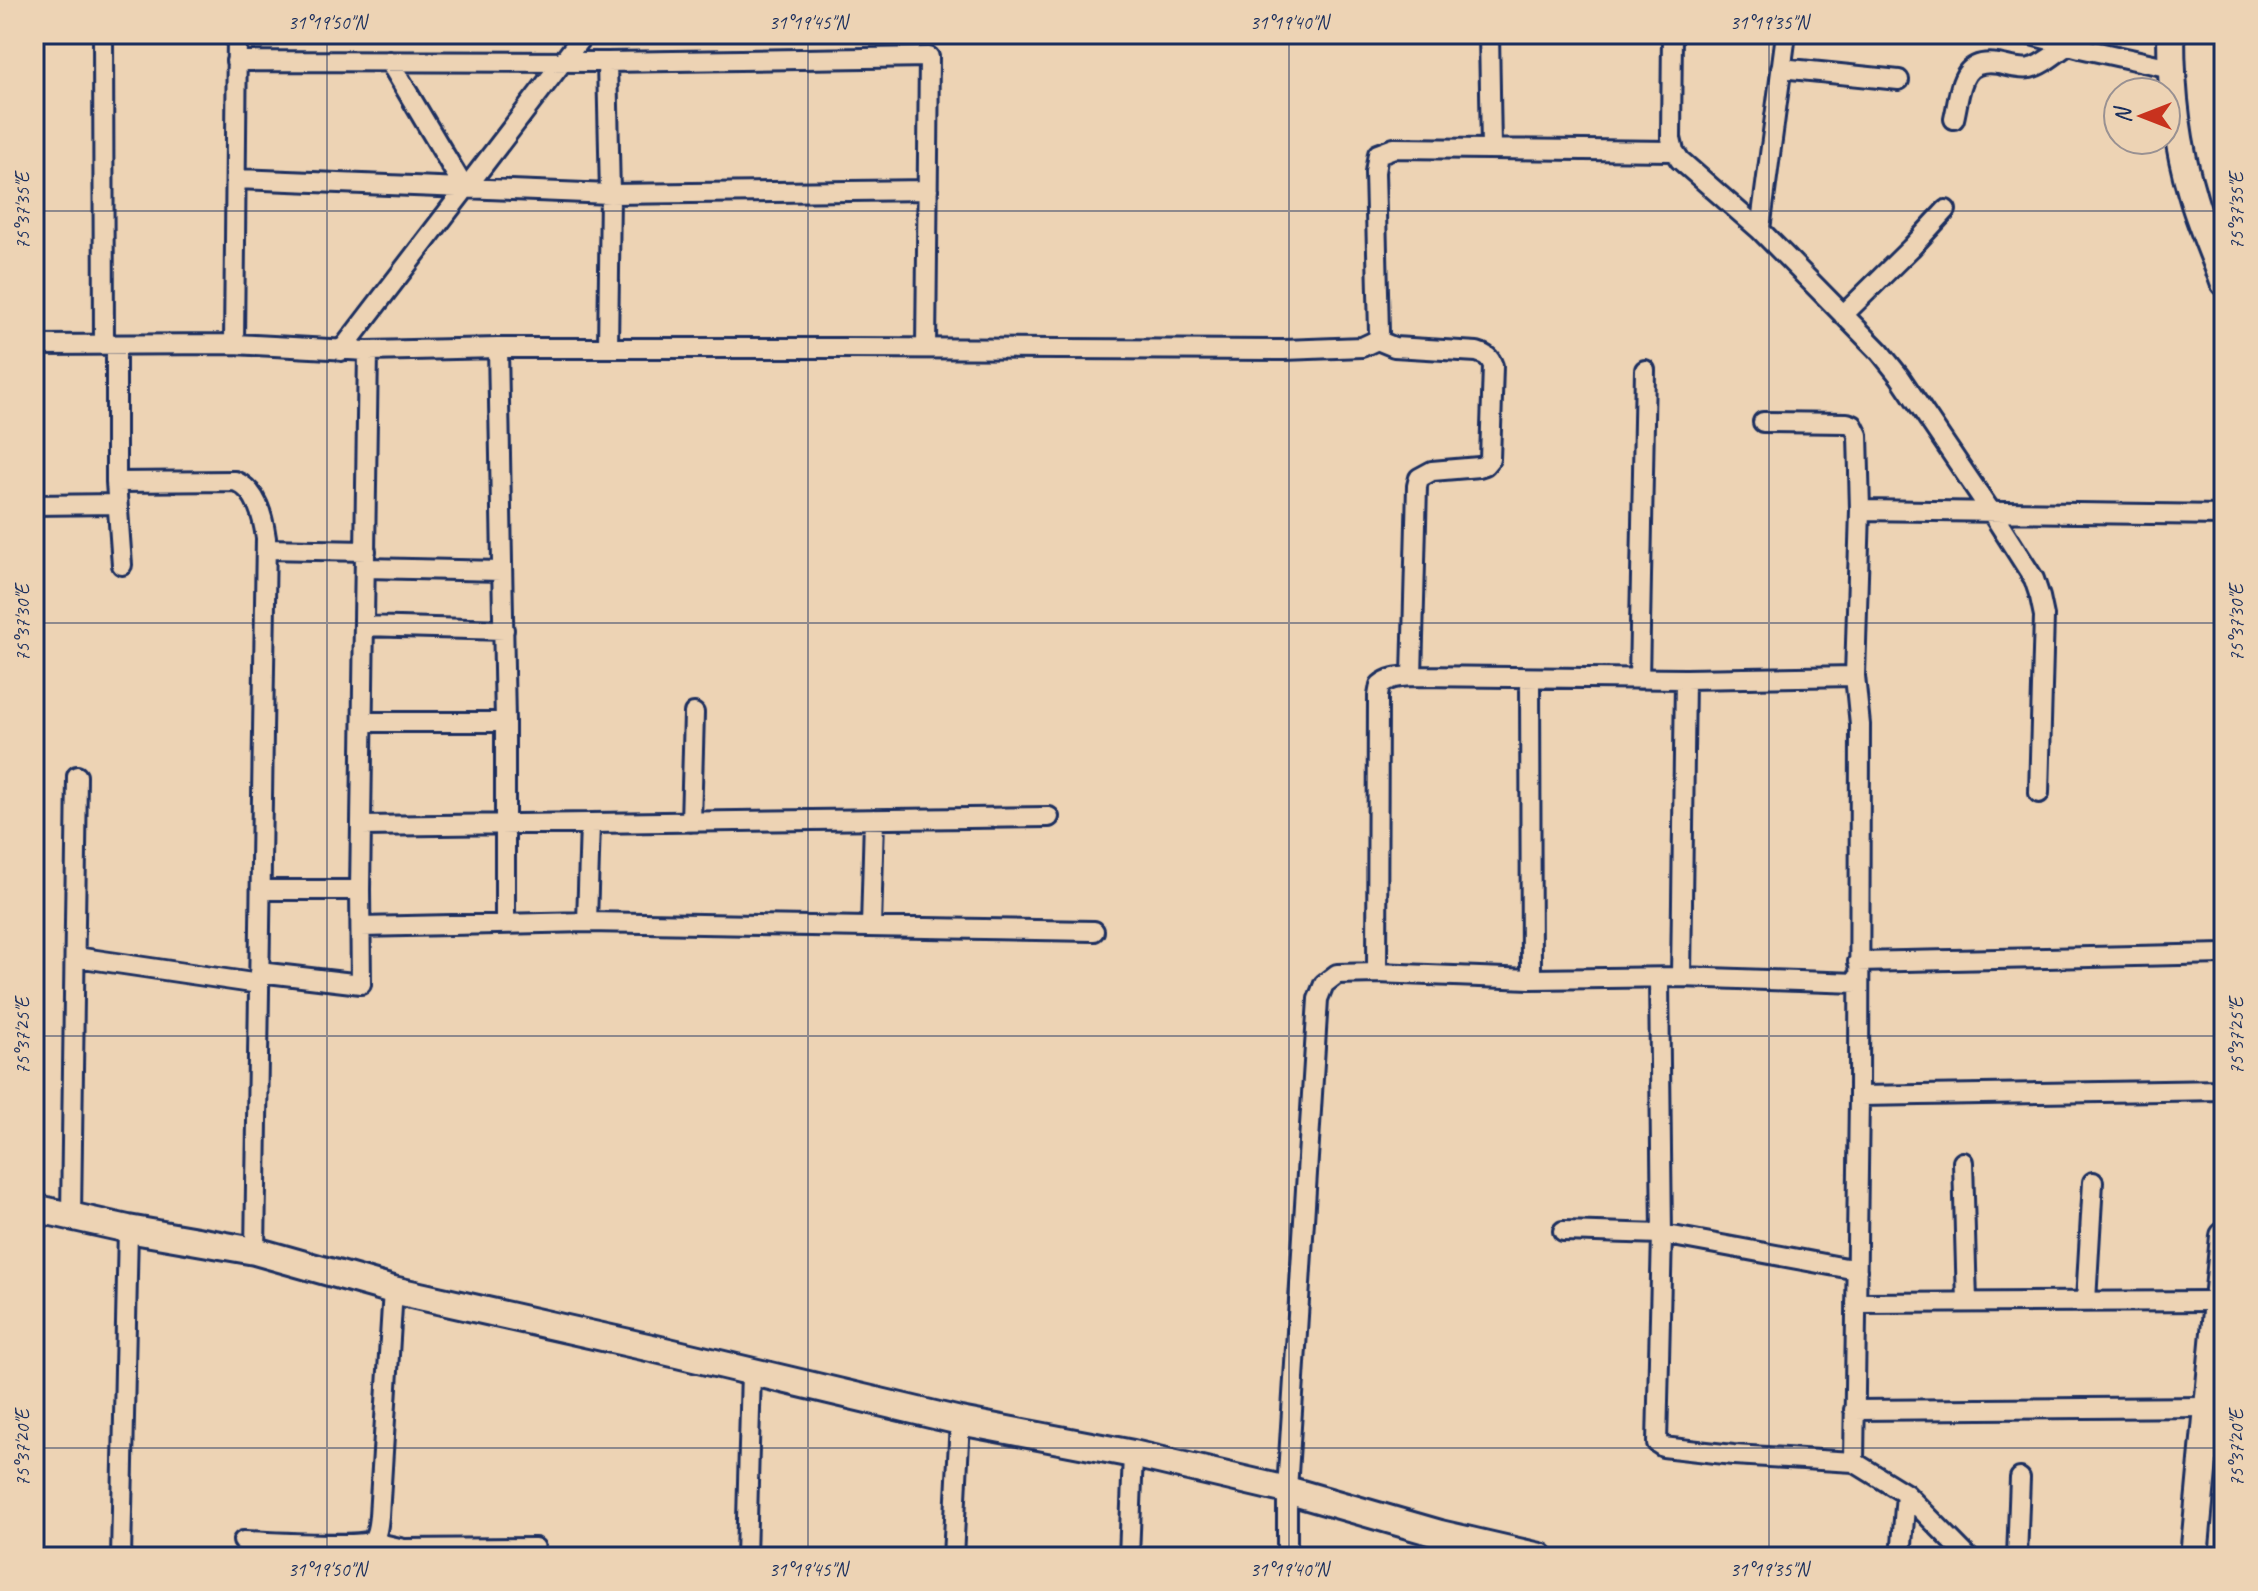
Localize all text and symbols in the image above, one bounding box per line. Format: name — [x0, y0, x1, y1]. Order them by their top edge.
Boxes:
text: 31°19'50"N — [288, 10, 369, 35]
text: 31°19'45"N — [769, 10, 850, 35]
text: 31°19'40"N — [1250, 10, 1331, 35]
text: 31°19'35"N — [1730, 10, 1811, 35]
north arrow — [2102, 76, 2182, 156]
text: N — [2109, 106, 2137, 123]
text: 75°37'35"E — [10, 170, 35, 250]
text: 75°37'35"E — [2224, 170, 2249, 250]
text: 75°37'30"E — [10, 582, 35, 662]
text: 75°37'30"E — [2224, 582, 2249, 662]
text: 75°37'25"E — [10, 995, 35, 1075]
text: 75°37'25"E — [2224, 995, 2249, 1075]
text: 75°37'20"E — [10, 1407, 35, 1487]
text: 75°37'20"E — [2224, 1407, 2249, 1487]
text: 31°19'50"N — [288, 1557, 369, 1582]
text: 31°19'45"N — [769, 1557, 850, 1582]
text: 31°19'40"N — [1250, 1557, 1331, 1582]
text: 31°19'35"N — [1730, 1557, 1811, 1582]

